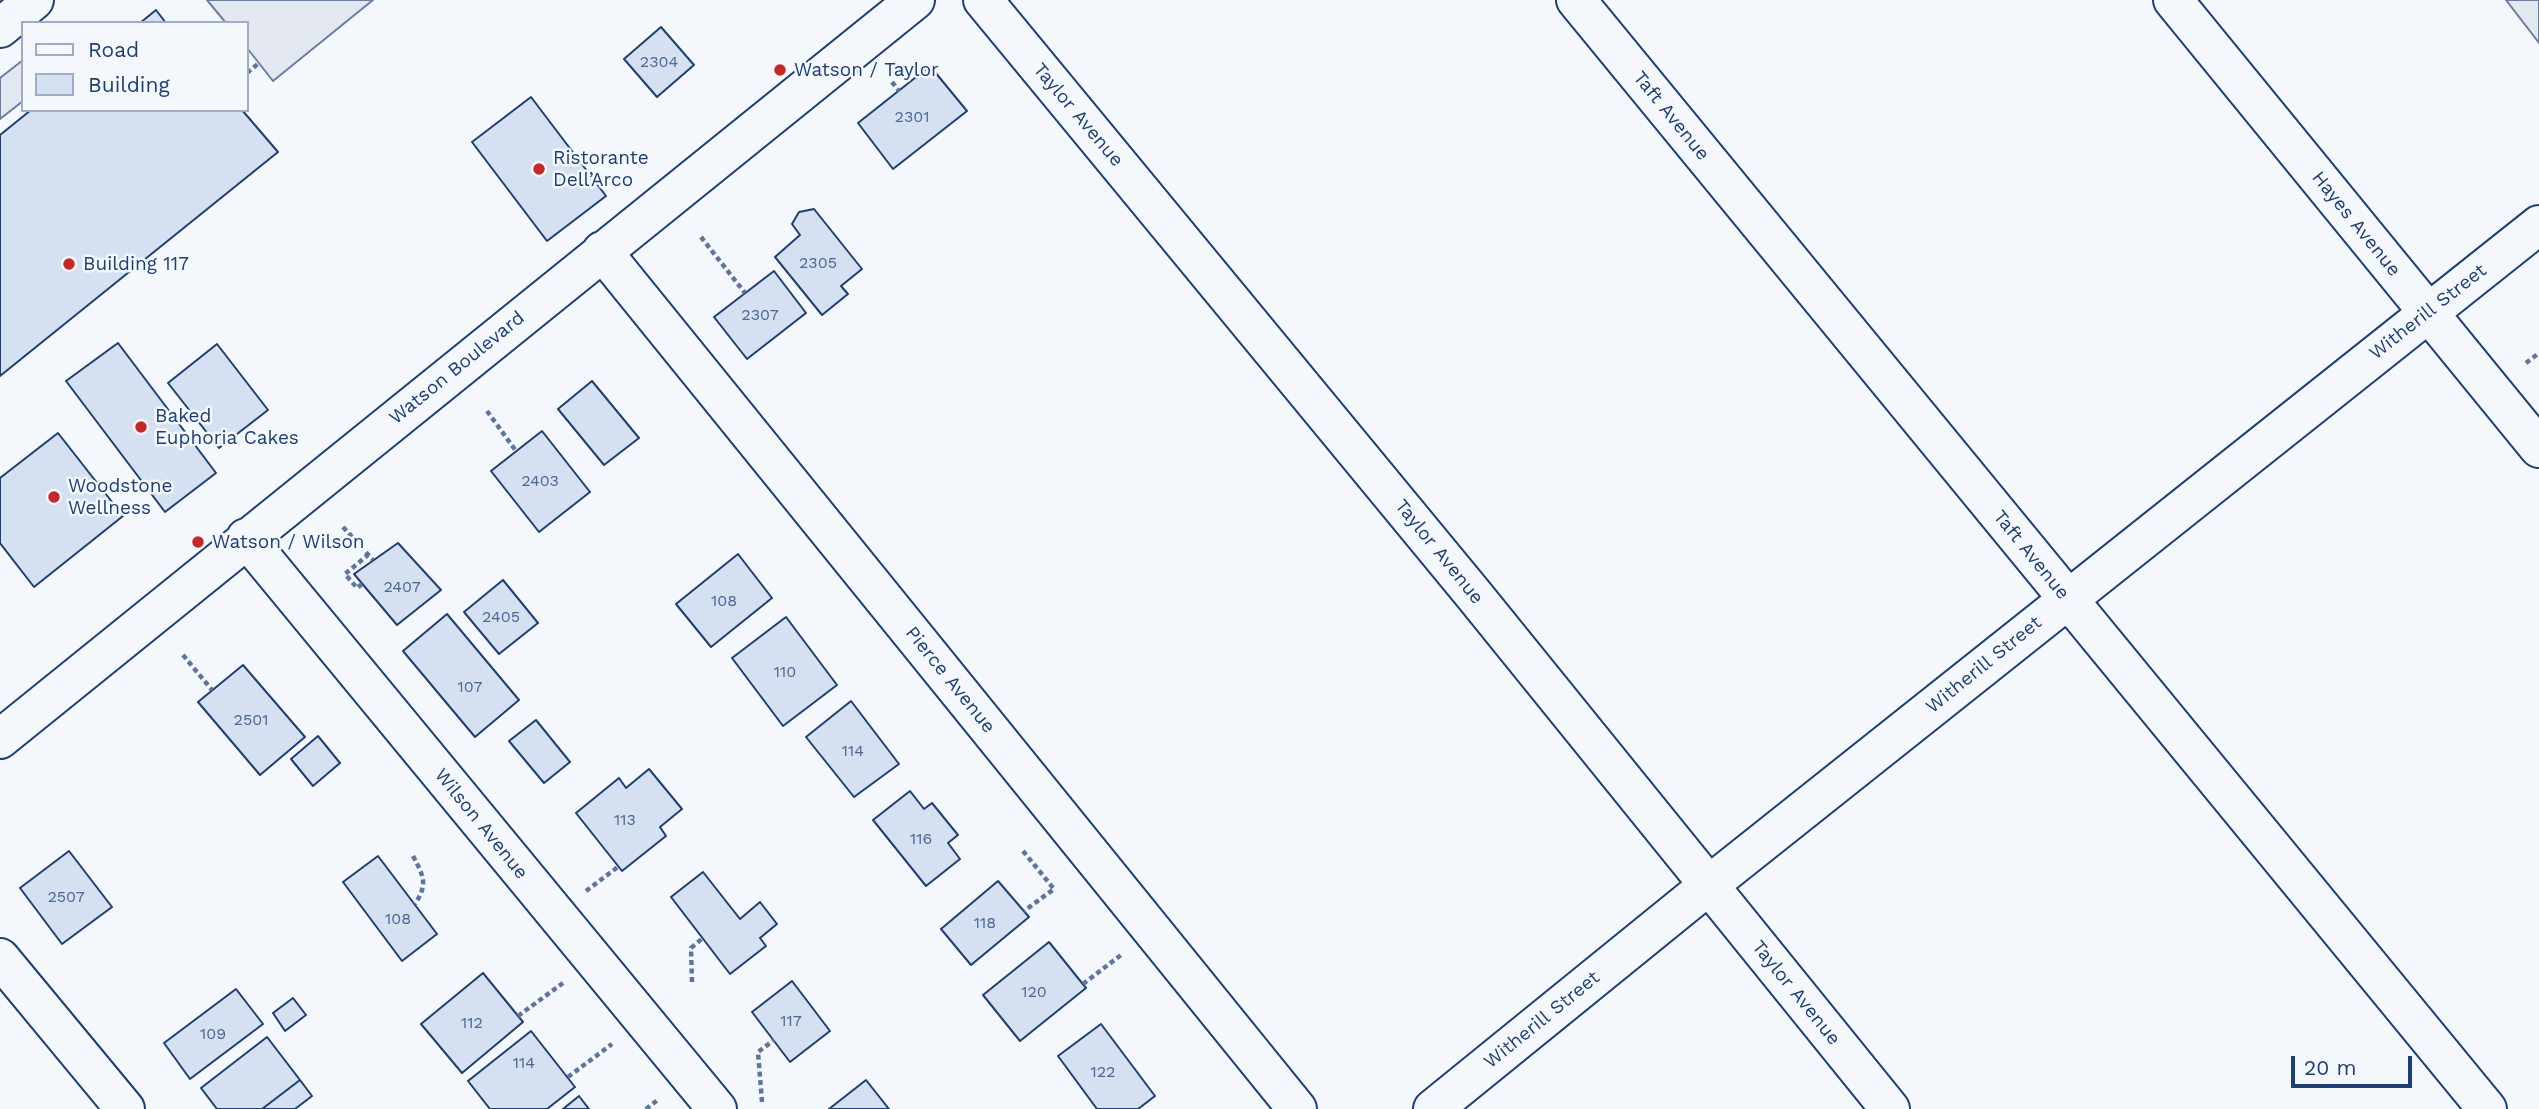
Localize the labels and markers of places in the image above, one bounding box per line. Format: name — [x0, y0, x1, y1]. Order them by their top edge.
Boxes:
place label: Watson / Taylor — [794, 59, 939, 81]
marker: Watson / Taylor — [772, 62, 788, 78]
place label: Ristorante Dell’Arco — [553, 147, 649, 191]
marker: Ristorante Dell’Arco — [531, 161, 547, 177]
place label: Building 117 — [83, 253, 189, 275]
marker: Building 117 — [61, 256, 77, 272]
place label: Baked Euphoria Cakes — [155, 405, 299, 449]
marker: Baked Euphoria Cakes — [133, 419, 149, 435]
place label: Woodstone Wellness — [68, 475, 172, 519]
marker: Woodstone Wellness — [46, 489, 62, 505]
place label: Watson / Wilson — [212, 531, 365, 553]
marker: Watson / Wilson — [190, 534, 206, 550]

